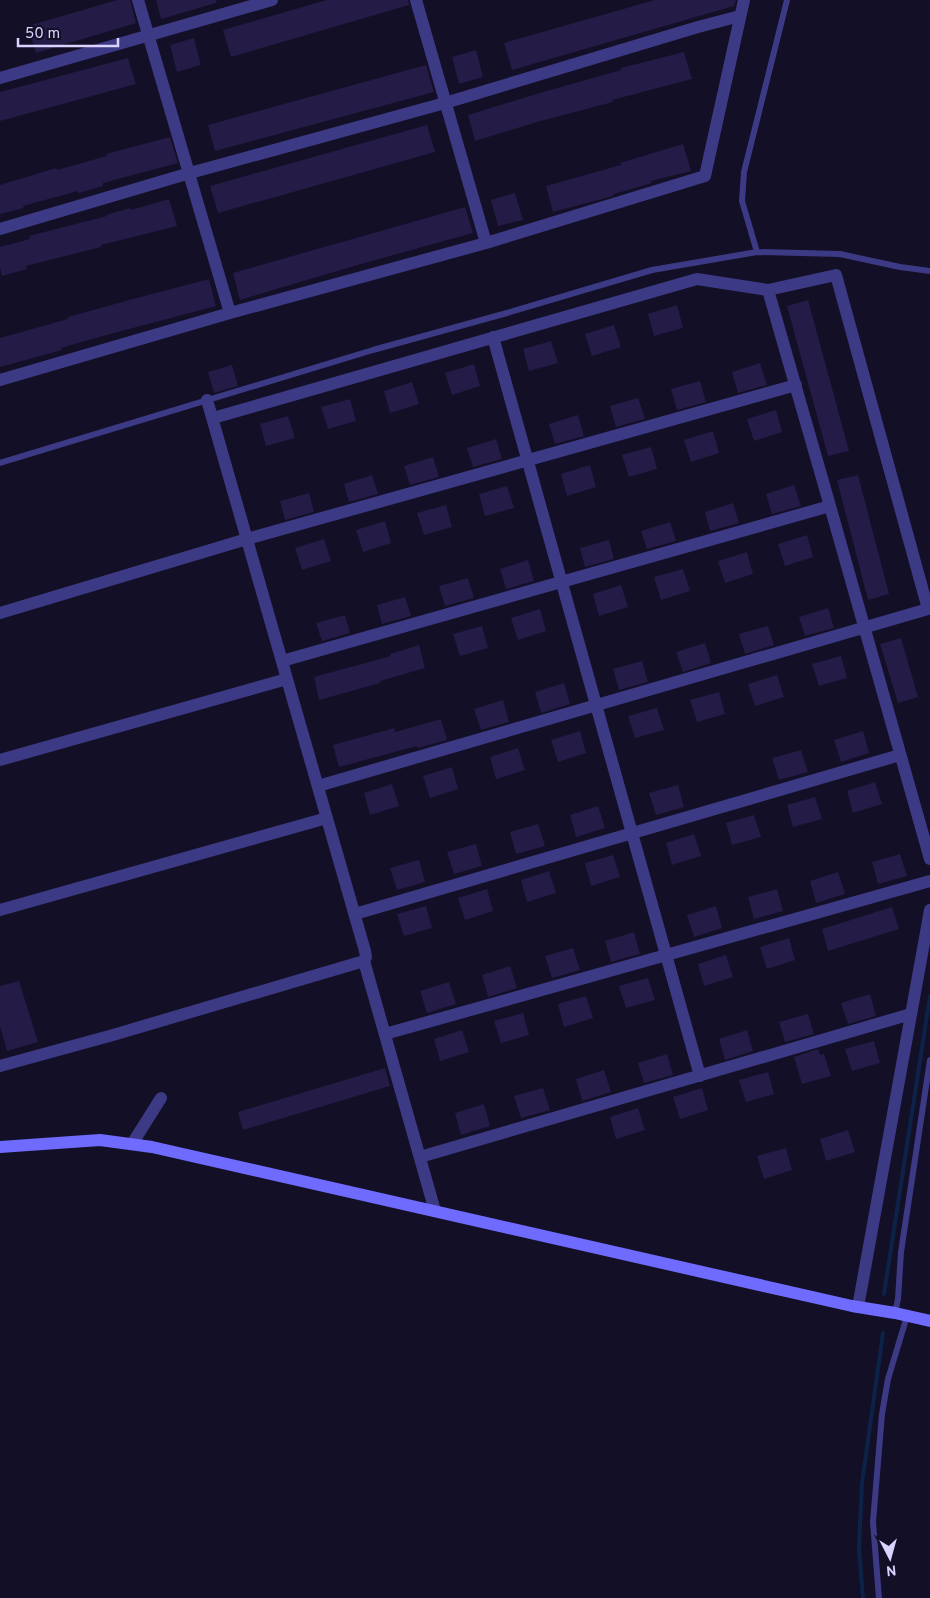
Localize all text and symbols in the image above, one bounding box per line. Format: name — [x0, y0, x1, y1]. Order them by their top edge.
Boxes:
scale bar — [18, 15, 118, 47]
text: 50 m — [25, 25, 60, 44]
north arrow — [865, 1533, 915, 1583]
text: N — [885, 1560, 897, 1578]

